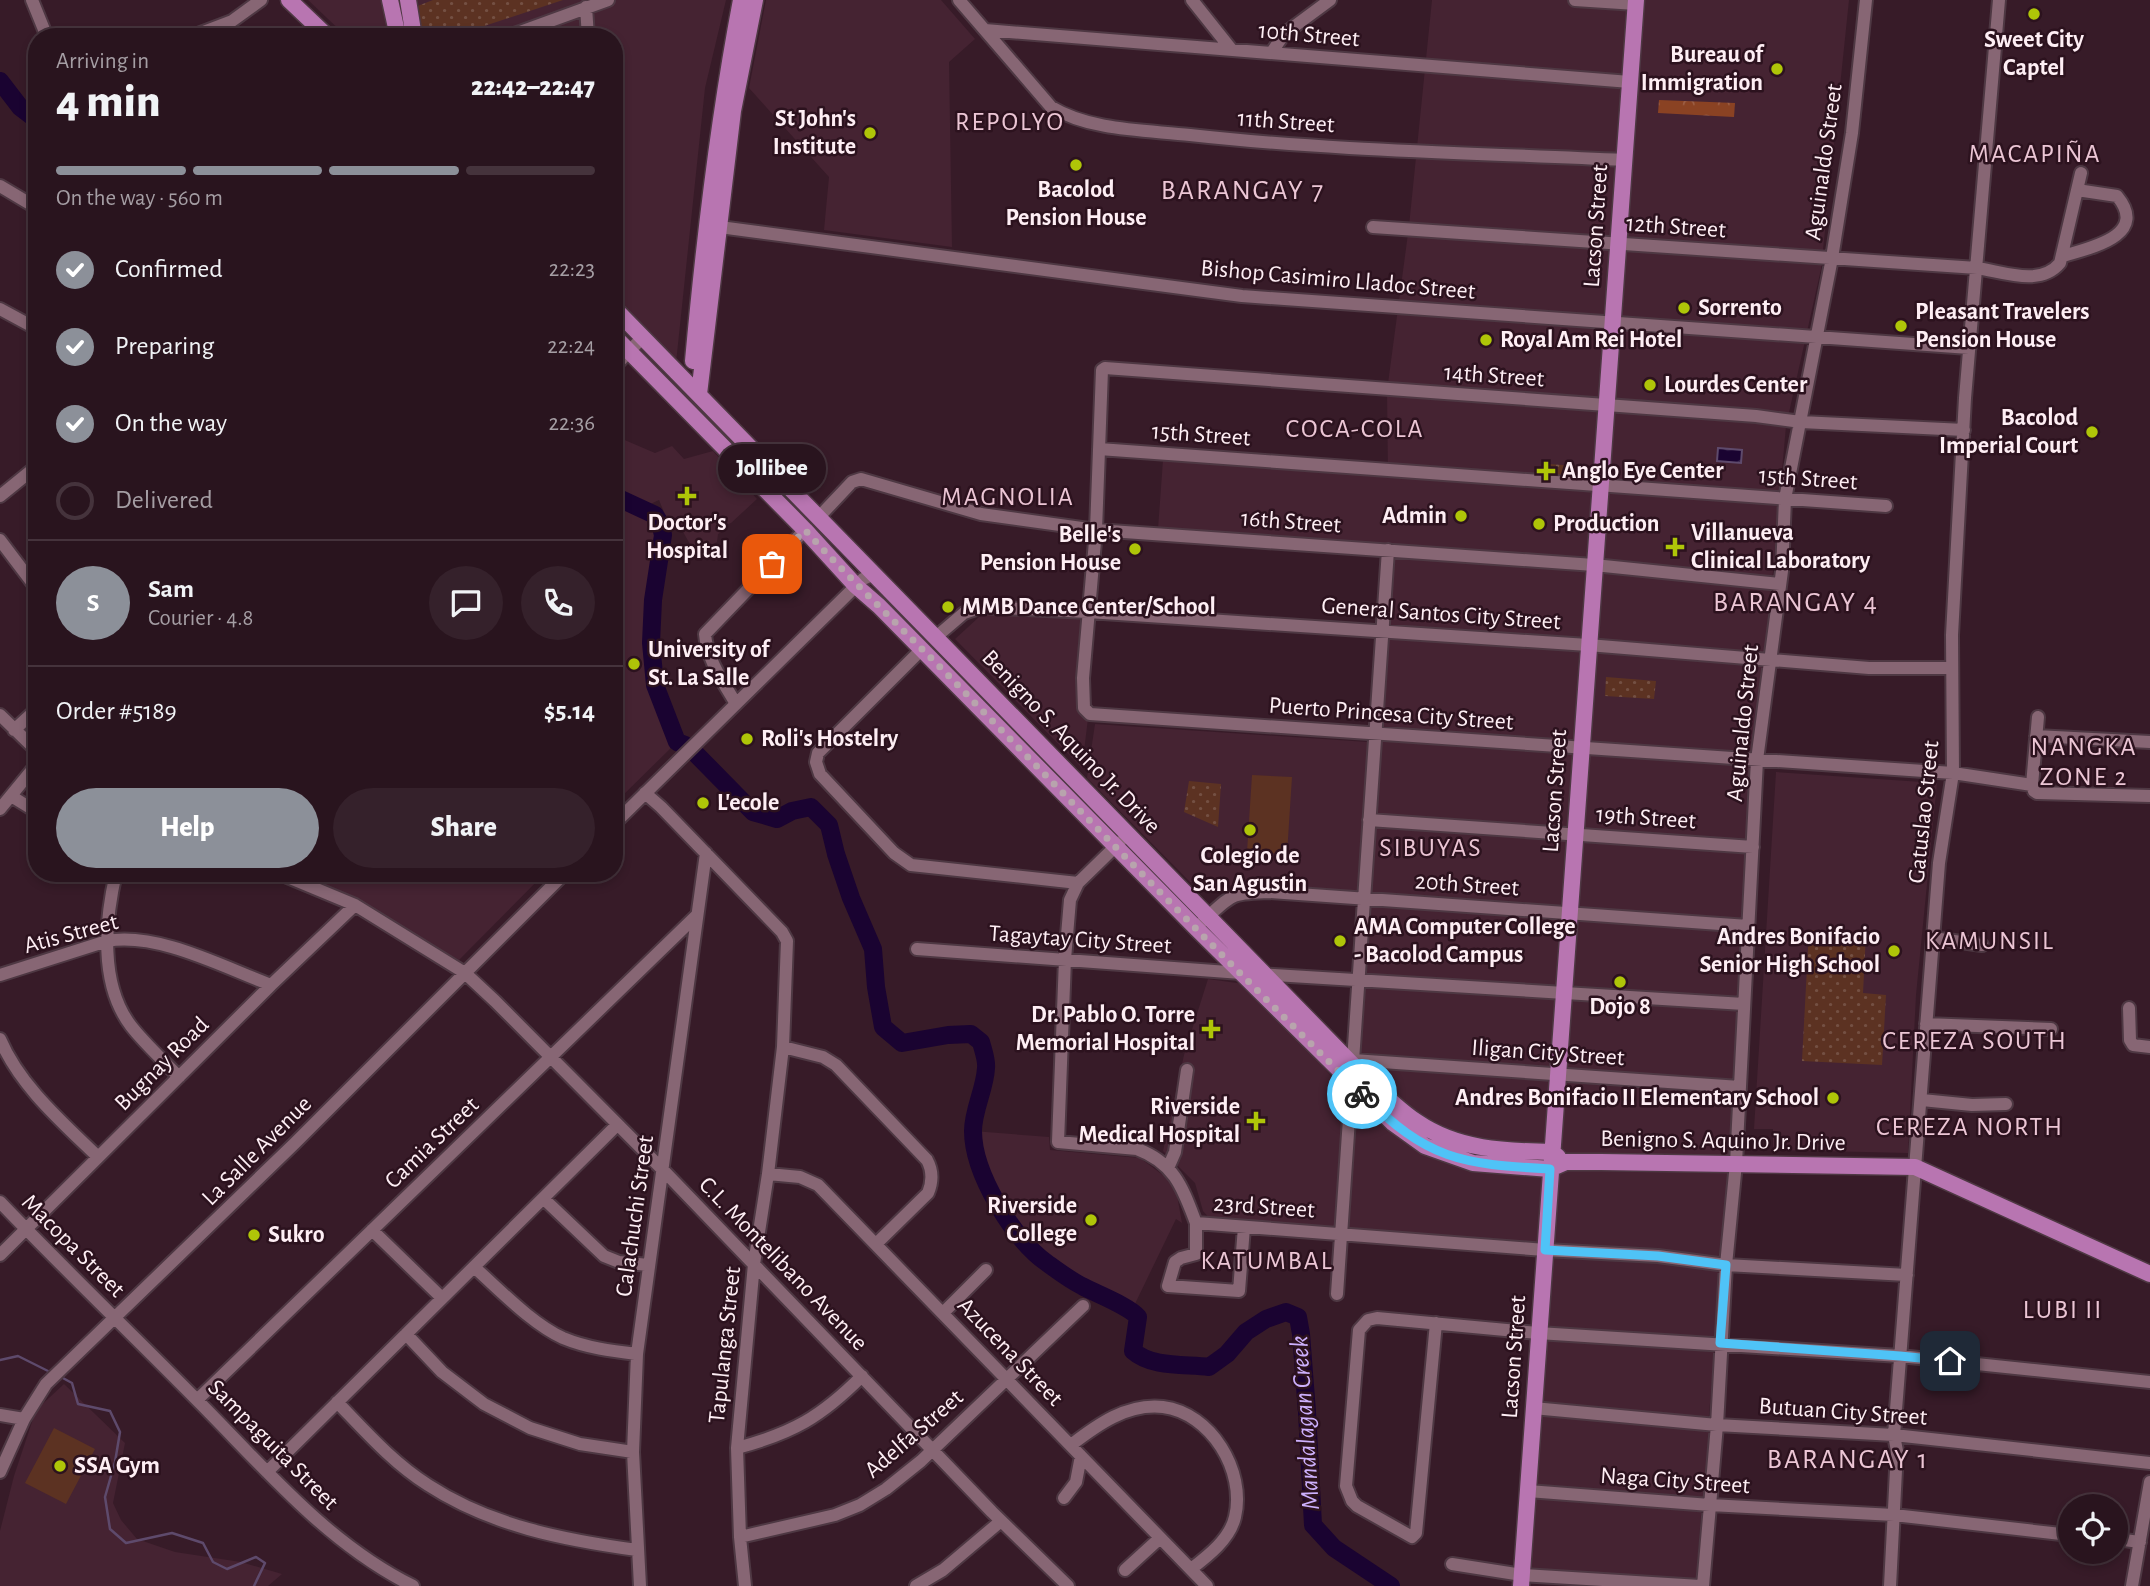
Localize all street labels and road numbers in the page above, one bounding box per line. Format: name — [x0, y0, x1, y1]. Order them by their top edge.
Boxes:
street label: 10th Street — [1257, 19, 1361, 51]
street label: Aguinaldo Street — [1801, 82, 1847, 242]
street label: 11th Street — [1237, 107, 1336, 137]
street label: Lacson Street — [1580, 163, 1612, 288]
street label: 12th Street — [1625, 212, 1727, 242]
street label: Bishop Casimiro Lladoc Street — [1200, 256, 1477, 304]
street label: 14th Street — [1443, 361, 1545, 391]
street label: 15th Street — [1151, 420, 1251, 450]
street label: 15th Street — [1758, 464, 1858, 494]
street label: 16th Street — [1240, 507, 1342, 537]
street label: General Santos City Street — [1321, 594, 1562, 634]
street label: Aguinaldo Street — [1723, 643, 1763, 803]
street label: Benigno S. Aquino Jr. Drive — [977, 645, 1165, 839]
street label: Puerto Princesa City Street — [1268, 693, 1514, 735]
street label: Lacson Street — [1539, 728, 1571, 853]
street label: Gatuslao Street — [1905, 739, 1943, 884]
street label: 19th Street — [1595, 803, 1697, 833]
street label: 20th Street — [1414, 869, 1520, 901]
street label: Atis Street — [21, 910, 121, 958]
street label: Tagaytay City Street — [988, 922, 1172, 958]
street label: Bugnay Road — [110, 1012, 214, 1116]
street label: Iligan City Street — [1471, 1036, 1626, 1070]
street label: La Salle Avenue — [198, 1092, 316, 1210]
street label: Camia Street — [381, 1092, 484, 1193]
street label: Benigno S. Aquino Jr. Drive — [1600, 1127, 1846, 1155]
street label: Calachuchi Street — [612, 1134, 658, 1298]
street label: C.L. Montelibano Avenue — [694, 1173, 872, 1355]
street label: Macopa Street — [17, 1190, 129, 1302]
street label: 23rd Street — [1213, 1191, 1316, 1223]
street label: Tapulanga Street — [705, 1265, 745, 1425]
street label: Azucena Street — [953, 1293, 1068, 1411]
street label: Lacson Street — [1498, 1294, 1530, 1419]
street label: Sampaguita Street — [203, 1375, 343, 1515]
street label: Adelfa Street — [860, 1385, 968, 1483]
street label: Butuan City Street — [1758, 1394, 1928, 1430]
street label: Naga City Street — [1599, 1464, 1751, 1498]

